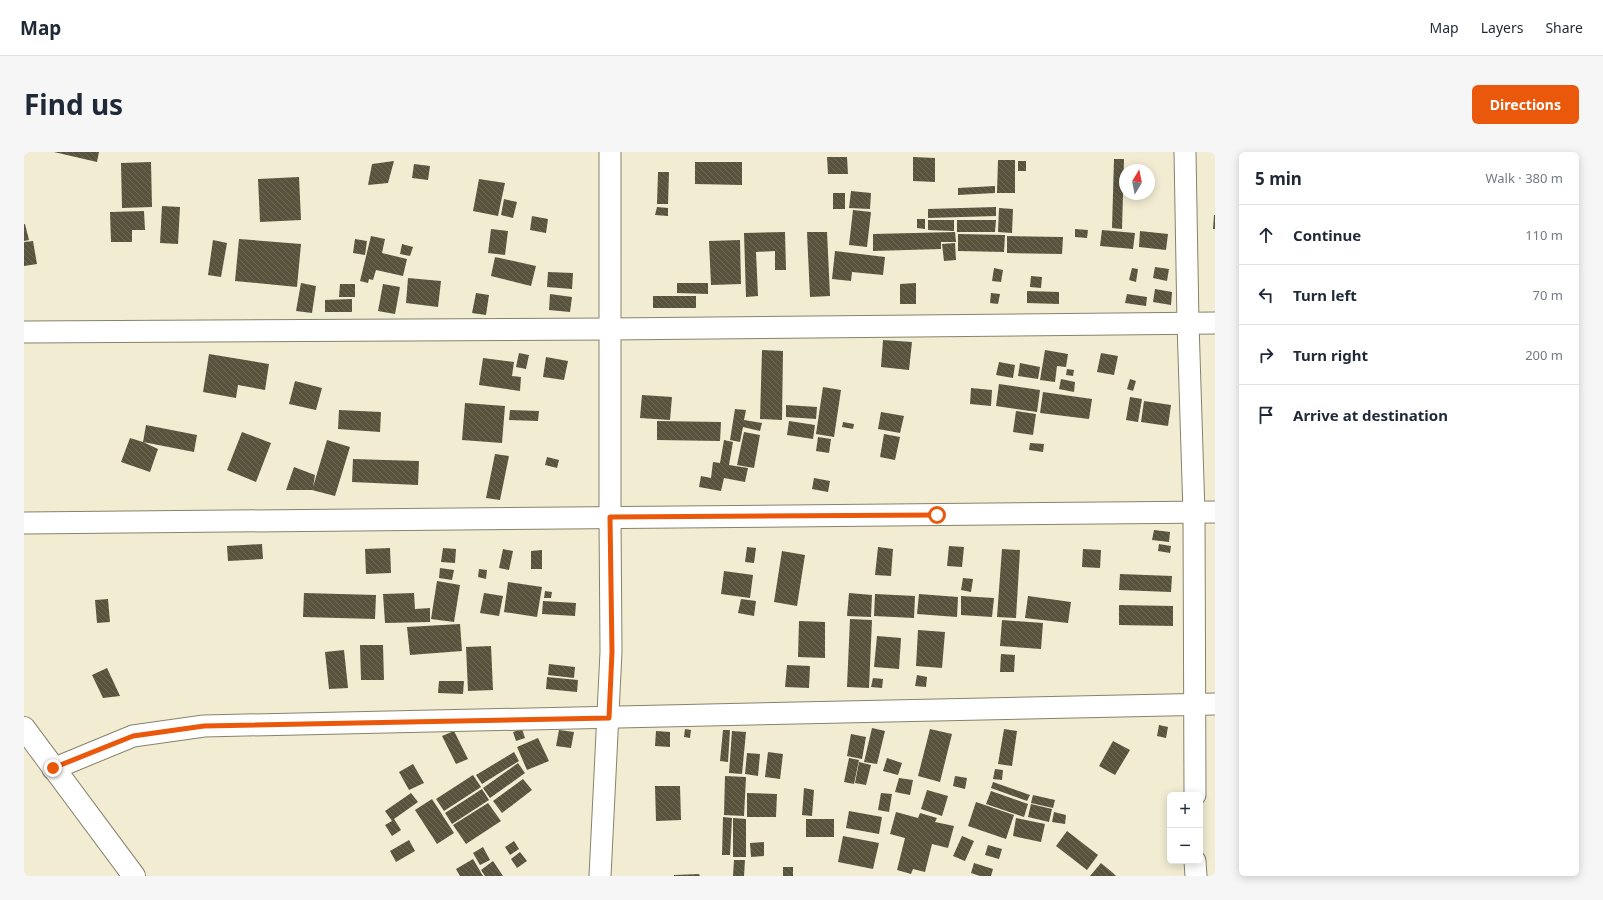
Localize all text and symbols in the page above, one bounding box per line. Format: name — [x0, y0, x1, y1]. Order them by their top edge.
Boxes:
text: Map — [20, 15, 61, 41]
text: Map — [1430, 18, 1459, 37]
text: Layers — [1481, 18, 1523, 37]
text: Share — [1545, 18, 1583, 37]
text: Find us — [24, 85, 123, 123]
button: Directions — [1472, 85, 1579, 124]
north arrow — [1119, 164, 1155, 200]
text: 5 min — [1255, 167, 1302, 190]
text: Walk · 380 m — [1485, 169, 1563, 187]
icon: ahead — [1255, 224, 1277, 246]
text: Continue — [1293, 225, 1361, 245]
text: 110 m — [1525, 226, 1563, 244]
icon: left — [1255, 284, 1277, 306]
text: Turn left — [1293, 285, 1357, 305]
text: 70 m — [1533, 286, 1563, 304]
icon: right — [1255, 344, 1277, 366]
text: Turn right — [1293, 345, 1368, 365]
text: 200 m — [1525, 346, 1563, 364]
icon: arrive — [1255, 404, 1277, 426]
text: Arrive at destination — [1293, 405, 1448, 425]
route start — [928, 506, 946, 524]
route end — [44, 759, 62, 777]
map controls — [1167, 792, 1203, 864]
button: + — [1167, 792, 1203, 828]
button: − — [1167, 828, 1203, 864]

